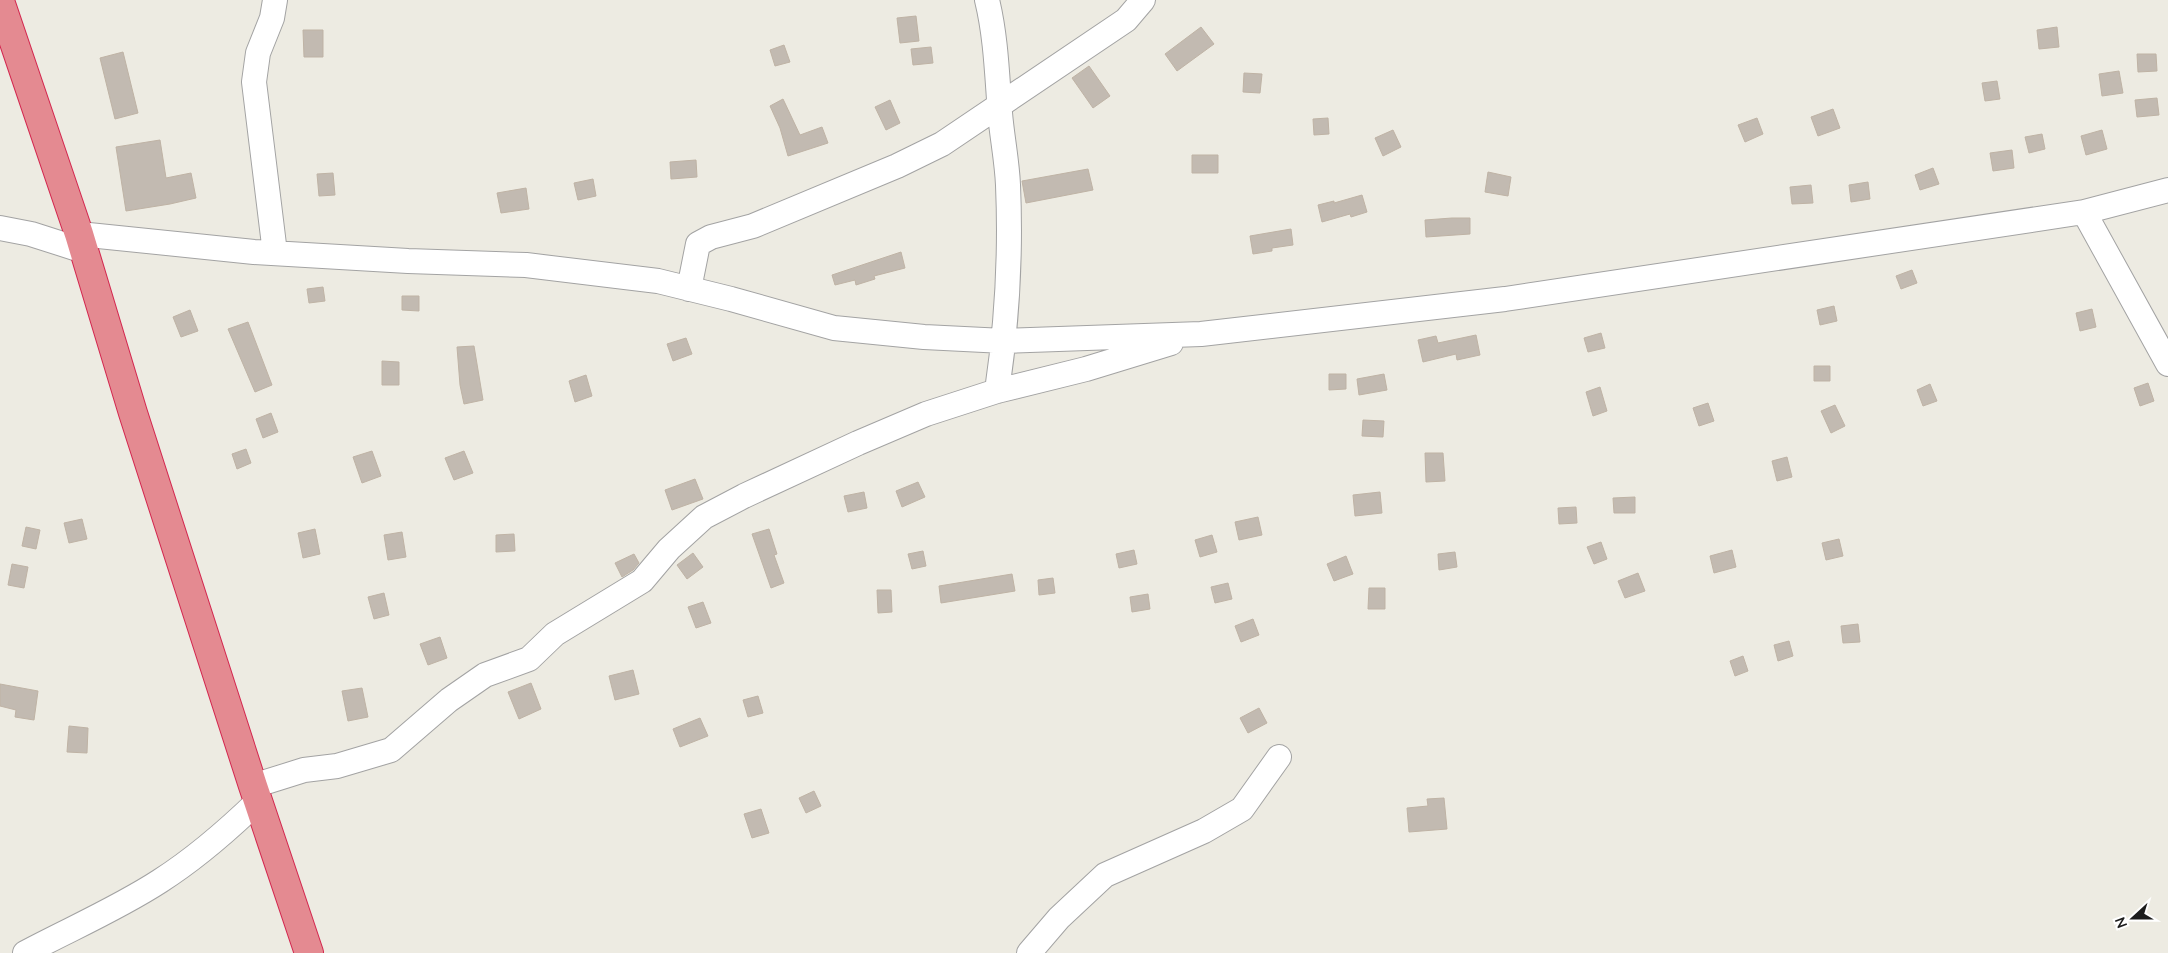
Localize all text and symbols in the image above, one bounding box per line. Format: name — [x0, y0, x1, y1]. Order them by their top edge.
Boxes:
north arrow — [2108, 893, 2158, 943]
text: N — [2111, 914, 2132, 931]

